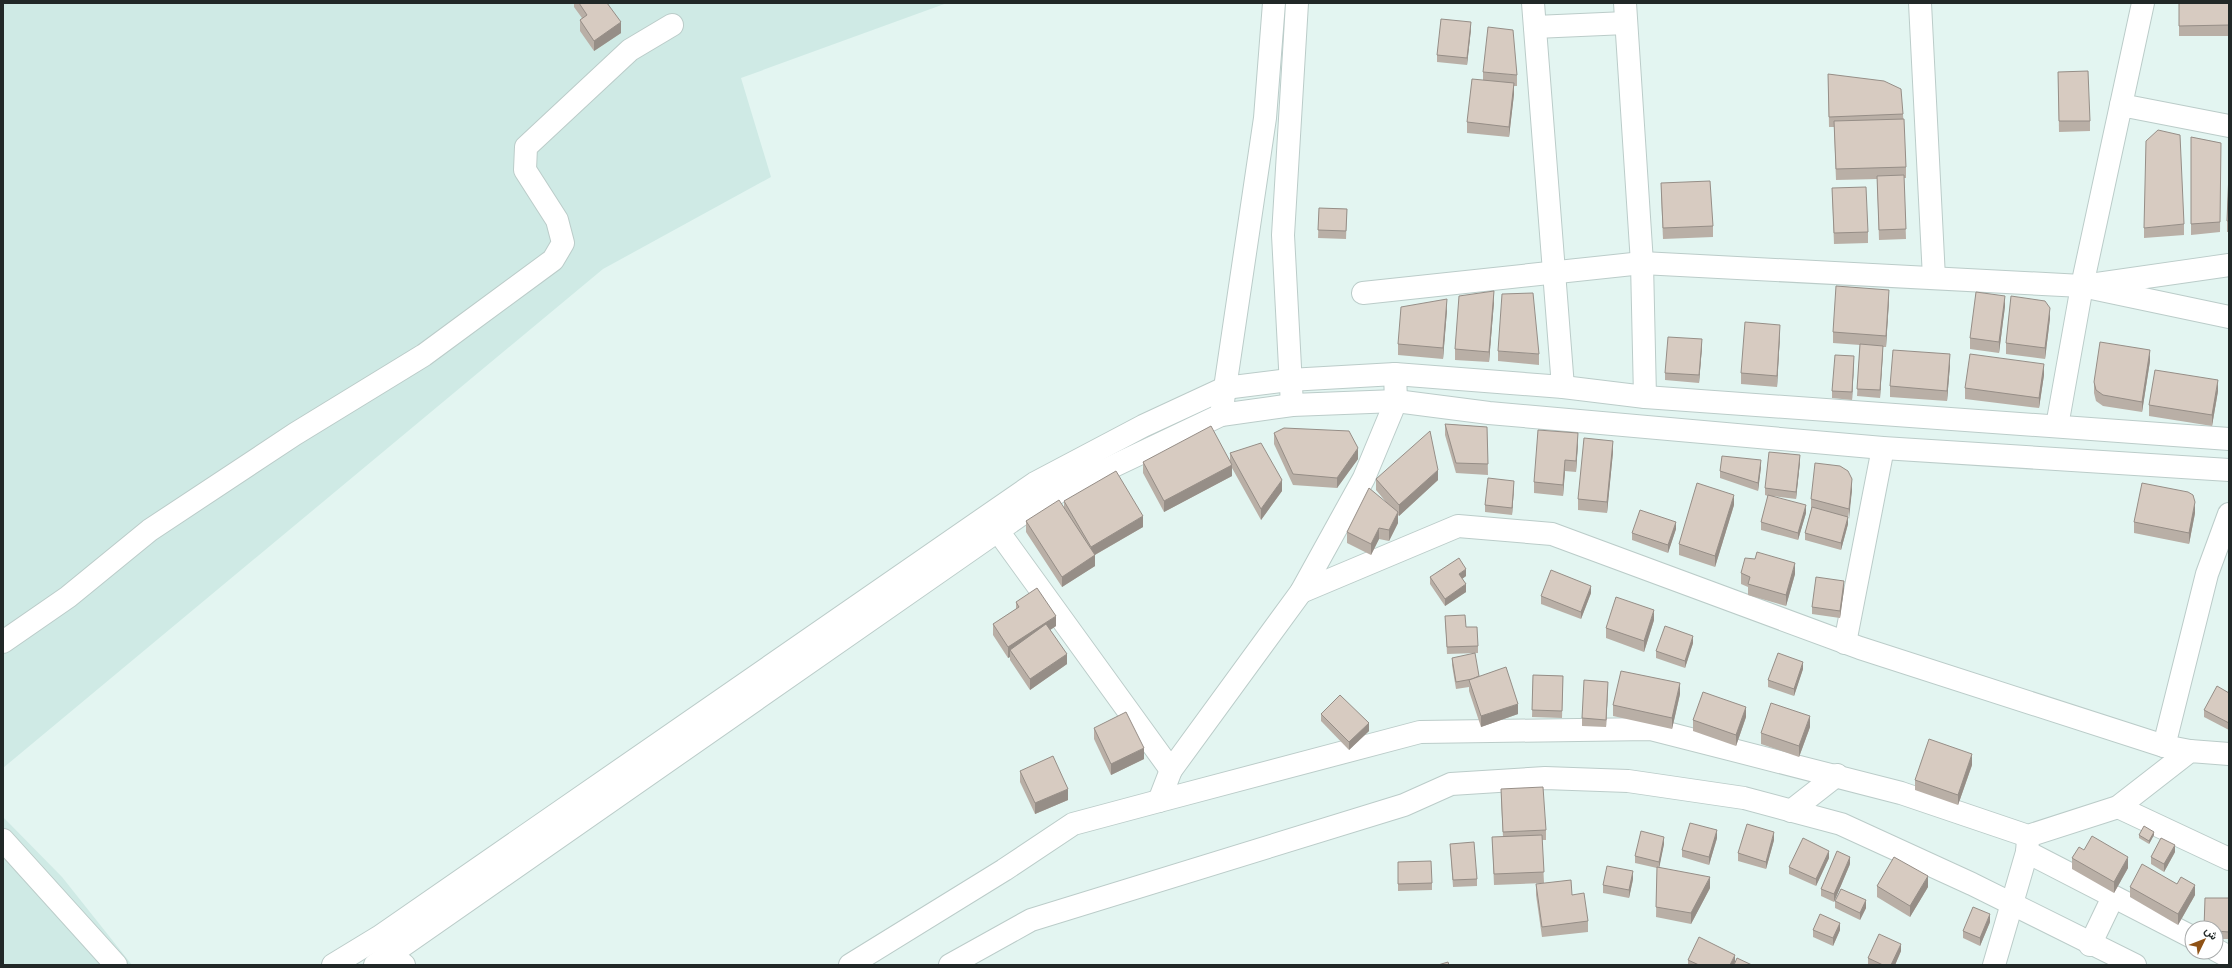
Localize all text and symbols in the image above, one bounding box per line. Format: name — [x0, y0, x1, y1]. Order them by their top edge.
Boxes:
north arrow — [2184, 920, 2224, 960]
text: ش — [2202, 924, 2221, 943]

